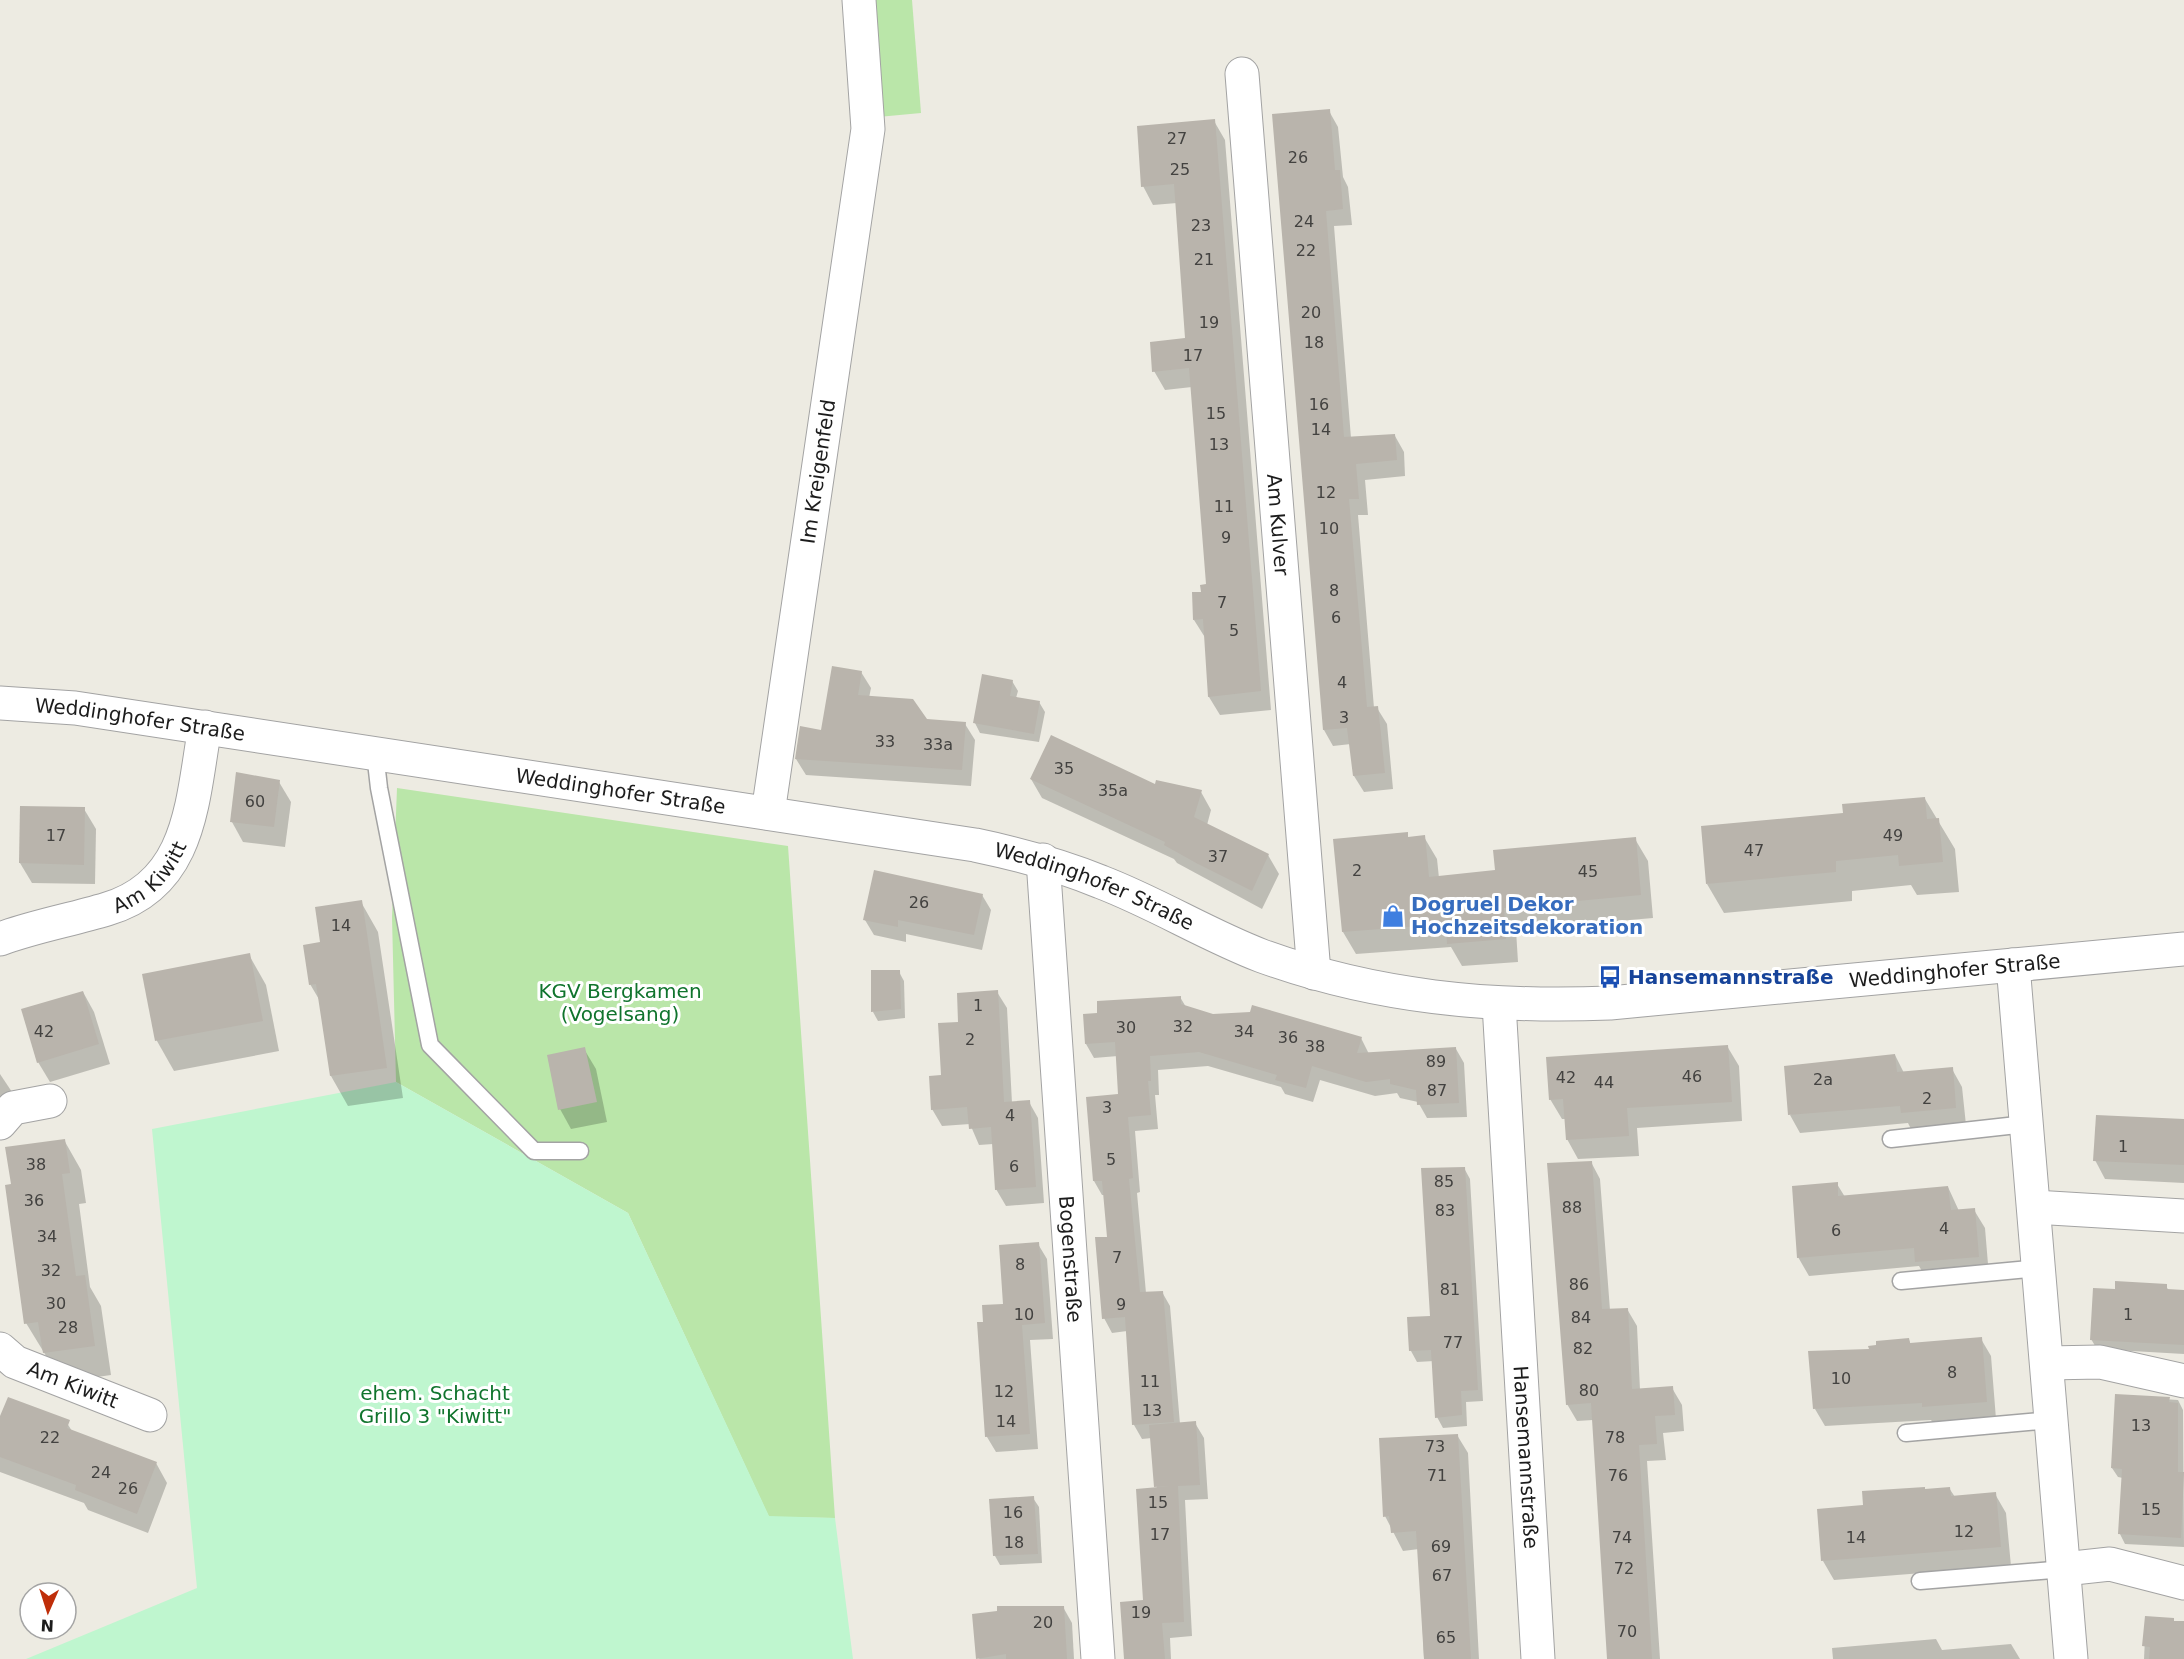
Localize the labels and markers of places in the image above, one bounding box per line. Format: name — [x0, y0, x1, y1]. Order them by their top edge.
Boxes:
place label: Dogruel Dekor Hochzeitsdekoration — [1411, 892, 1643, 939]
shop icon: Dogruel Dekor Hochzeitsdekoration — [1380, 903, 1406, 929]
bus stop icon: Hansemannstraße — [1597, 964, 1623, 990]
place label: Hansemannstraße — [1628, 965, 1834, 989]

